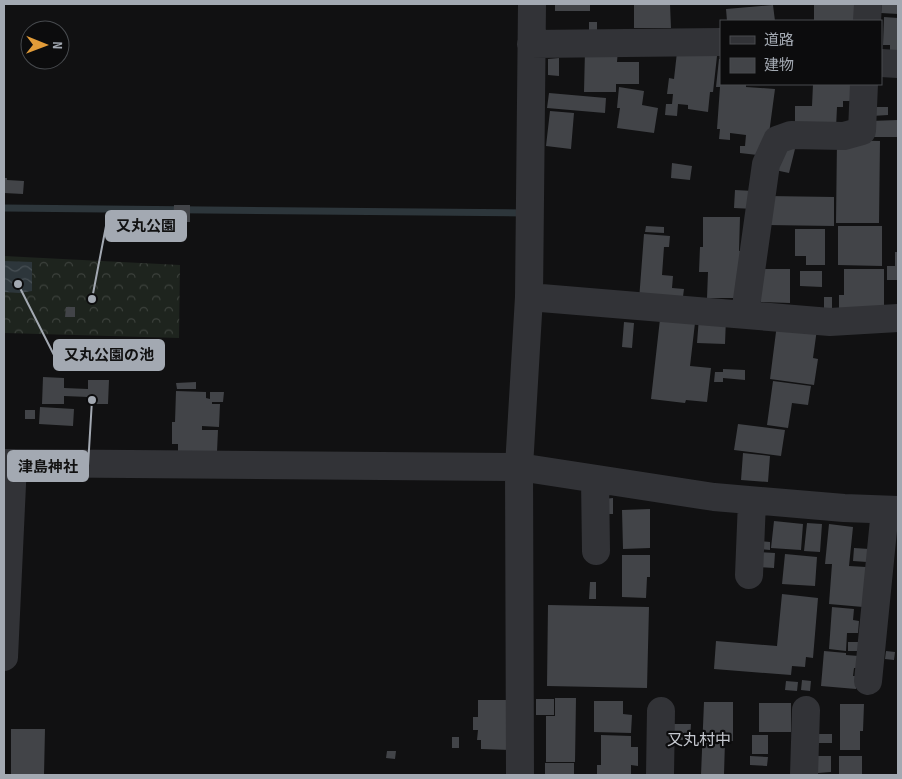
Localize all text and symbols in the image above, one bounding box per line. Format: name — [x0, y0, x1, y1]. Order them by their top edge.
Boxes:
north arrow — [20, 20, 70, 70]
legend — [720, 20, 882, 85]
text: 道路 — [764, 31, 794, 50]
text: N — [49, 41, 66, 49]
text: 建物 — [764, 56, 794, 75]
callout: 又丸公園 — [106, 211, 186, 241]
text: 又丸公園 — [116, 217, 176, 236]
callout: 又丸公園の池 — [54, 340, 164, 370]
text: 又丸公園の池 — [64, 346, 154, 365]
callout: 津島神社 — [8, 451, 88, 481]
text: 津島神社 — [18, 458, 78, 477]
district label: 又丸村中 — [667, 731, 731, 750]

